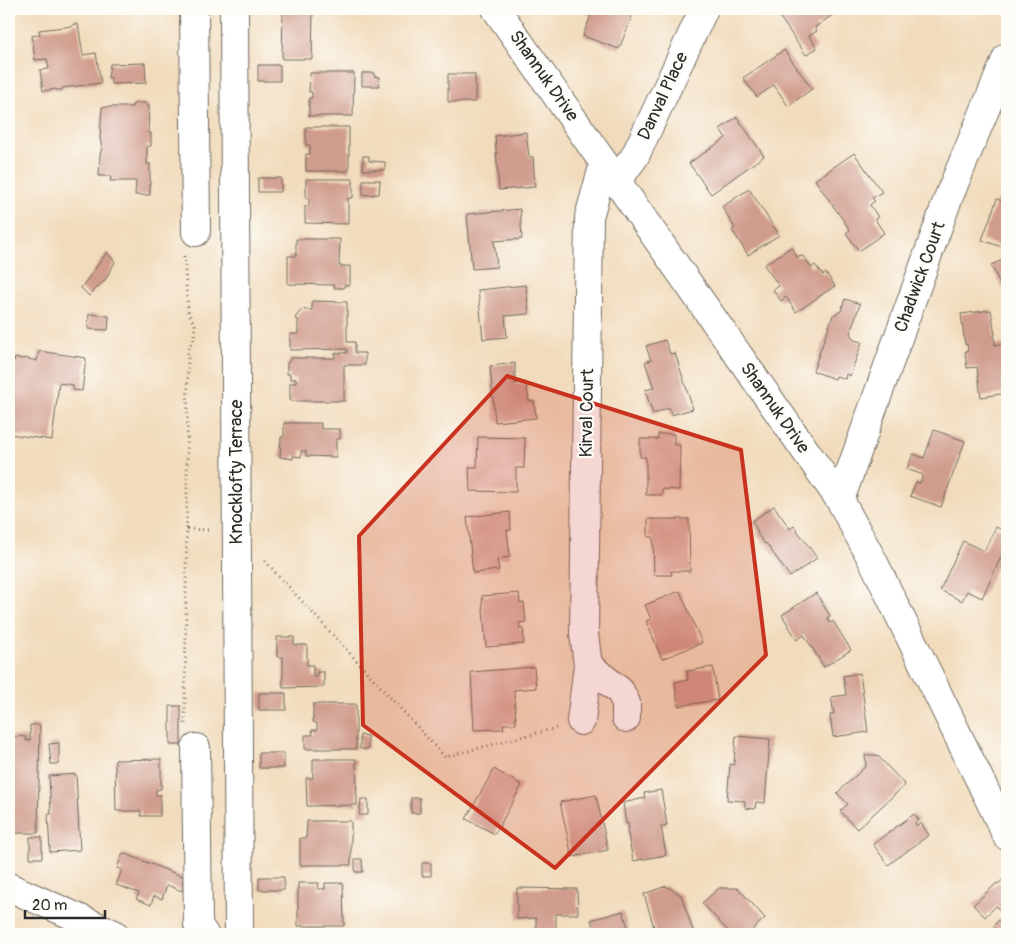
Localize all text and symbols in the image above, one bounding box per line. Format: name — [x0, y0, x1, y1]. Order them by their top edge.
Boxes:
street label: Shannuk Drive — [504, 26, 584, 126]
street label: Danval Place — [633, 48, 693, 144]
street label: Chadwick Court — [889, 218, 951, 336]
street label: Shannuk Drive — [735, 358, 815, 458]
street label: Kirval Court — [575, 368, 599, 458]
street label: Knocklofty Terrace — [225, 399, 248, 544]
scale bar — [25, 888, 105, 920]
text: 20 m — [32, 896, 67, 915]

